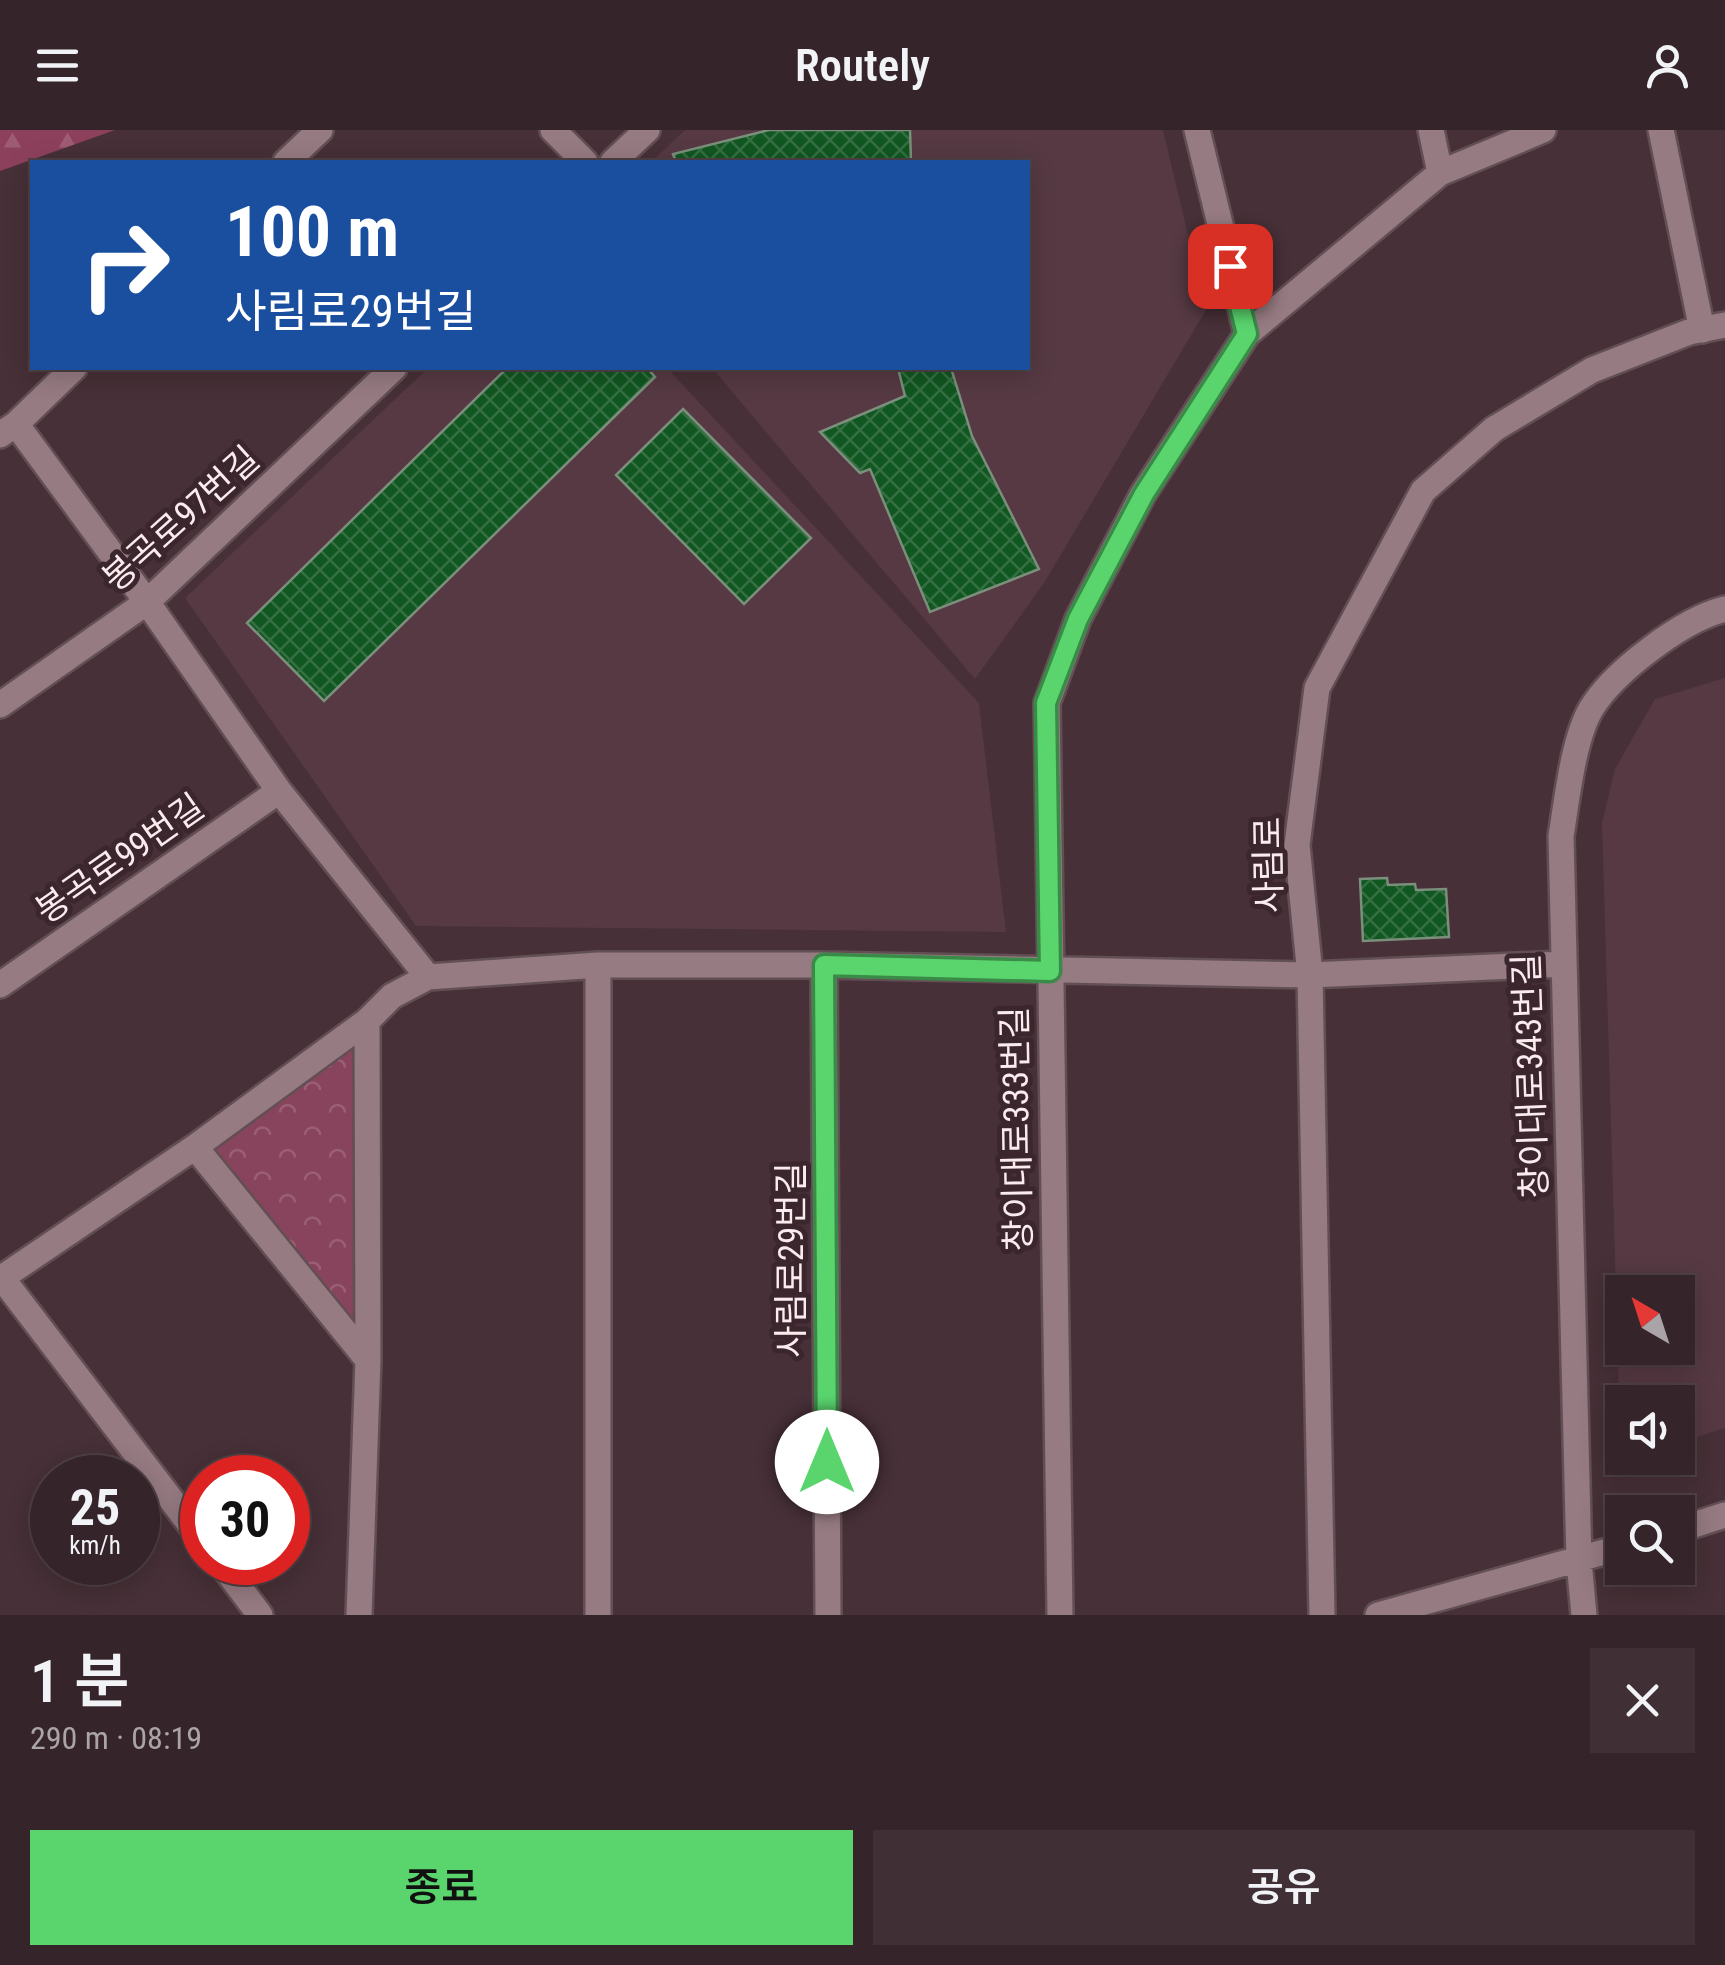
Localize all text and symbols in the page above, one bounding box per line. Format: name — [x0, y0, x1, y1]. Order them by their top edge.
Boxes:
icon: menu — [30, 38, 85, 93]
icon: person — [1640, 38, 1695, 93]
text: Routely — [795, 39, 930, 92]
text: 100 m — [225, 191, 399, 273]
icon: right — [60, 200, 190, 330]
pin — [1188, 224, 1273, 309]
icon: arrive — [1203, 239, 1258, 294]
text: 사림로29번길 — [225, 285, 476, 338]
street label: 봉곡로97번길 — [95, 438, 267, 600]
street label: 봉곡로99번길 — [28, 786, 212, 932]
street label: 사림로 — [1248, 816, 1290, 914]
street label: 창이대로343번길 — [1506, 953, 1556, 1199]
street label: 창이대로333번길 — [994, 1006, 1040, 1252]
street label: 사림로29번길 — [771, 1162, 812, 1358]
north arrow — [1605, 1275, 1695, 1365]
map controls — [1605, 1275, 1695, 1585]
button: sound — [1605, 1385, 1695, 1475]
position arrow — [775, 1410, 879, 1514]
speed limit sign: 30 — [180, 1455, 310, 1585]
text: 25 — [70, 1479, 120, 1537]
button: search — [1605, 1495, 1695, 1585]
text: km/h — [69, 1531, 121, 1560]
text: 1 분 — [30, 1646, 129, 1717]
button: close — [1590, 1648, 1695, 1753]
text: 290 m · 08:19 — [30, 1719, 202, 1757]
button: 종료 — [30, 1830, 853, 1945]
button: 공유 — [873, 1830, 1695, 1945]

